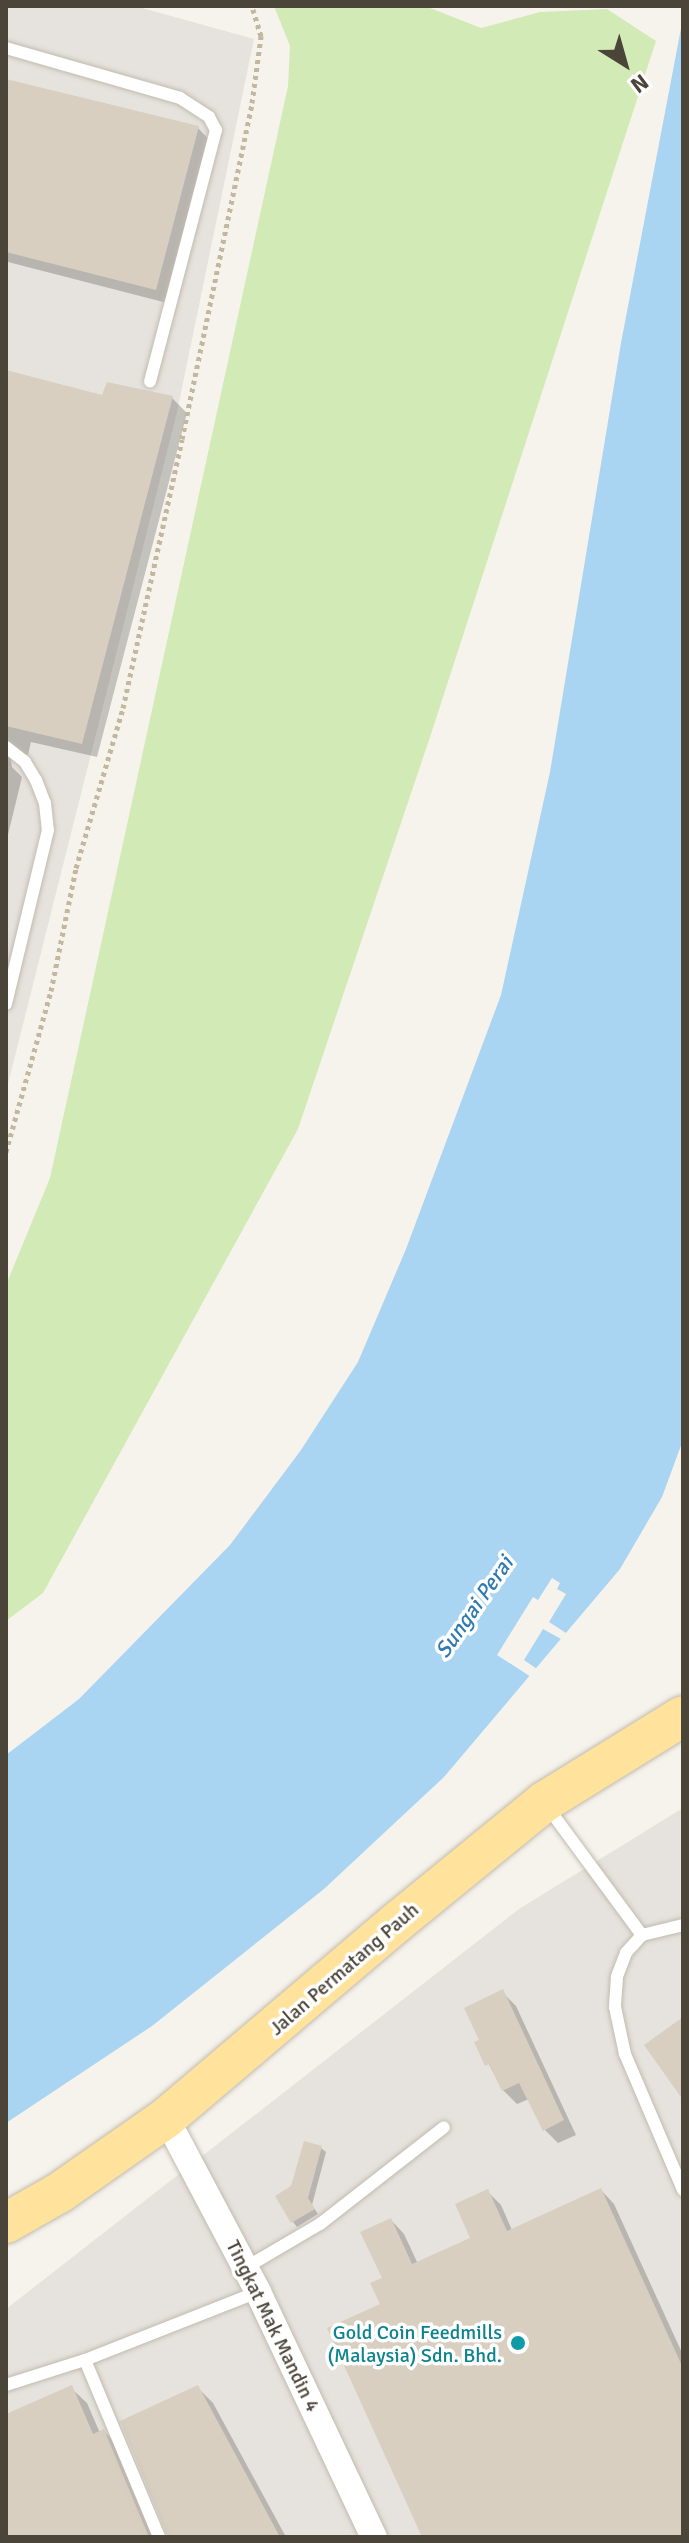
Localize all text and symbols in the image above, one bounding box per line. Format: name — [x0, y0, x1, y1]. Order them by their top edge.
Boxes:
north arrow — [585, 24, 665, 104]
text: N — [626, 68, 654, 99]
water label: Sungai Perai — [429, 1551, 519, 1663]
street label: Jalan Permatang Pauh — [264, 1898, 424, 2040]
street label: Tingkat Mak Mandin 4 — [221, 2236, 325, 2416]
place label: Gold Coin Feedmills (Malaysia) Sdn. Bhd. — [327, 2320, 502, 2367]
marker: Gold Coin Feedmills (Malaysia) Sdn. Bhd. — [509, 2334, 527, 2352]

